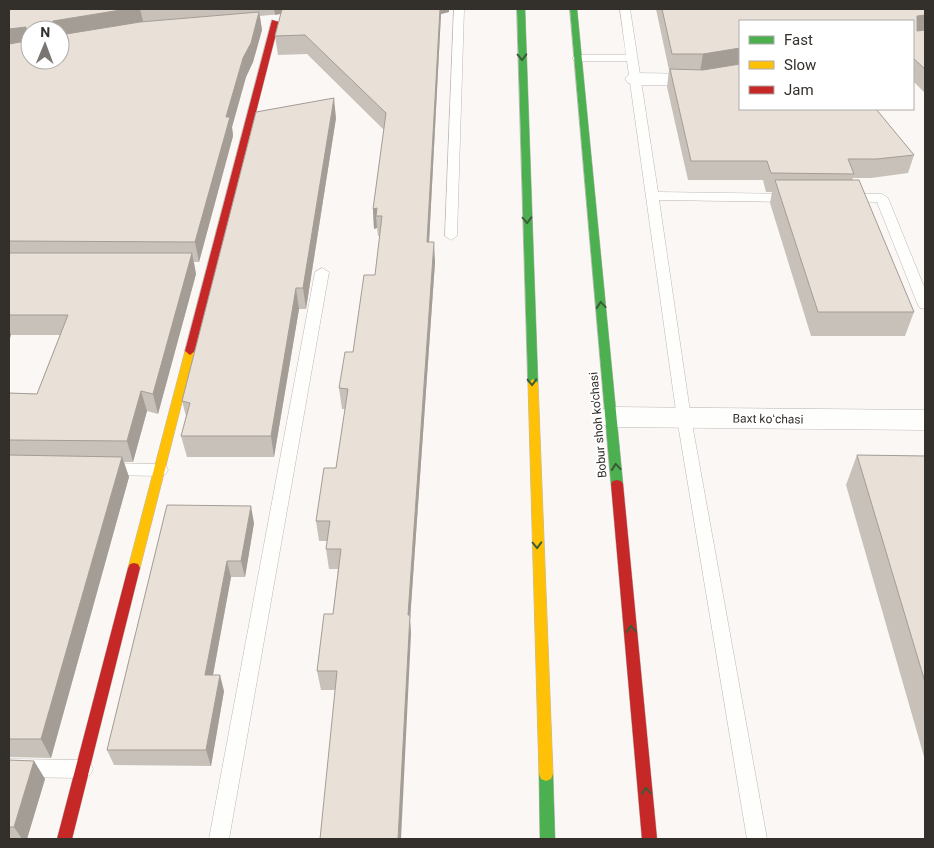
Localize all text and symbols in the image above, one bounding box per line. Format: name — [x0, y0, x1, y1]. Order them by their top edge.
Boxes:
north arrow — [20, 20, 70, 70]
legend — [739, 20, 914, 110]
text: N — [40, 24, 50, 40]
text: Fast — [784, 31, 813, 49]
one-way arrow — [517, 54, 528, 62]
text: Slow — [784, 56, 816, 74]
text: Jam — [784, 81, 814, 99]
one-way arrow — [522, 216, 532, 224]
one-way arrow — [596, 301, 607, 309]
street label: Bobur shoh ko'chasi — [586, 371, 610, 479]
one-way arrow — [527, 379, 537, 387]
street label: Baxt koʻchasi — [732, 411, 804, 427]
one-way arrow — [611, 463, 622, 471]
one-way arrow — [532, 541, 543, 549]
one-way arrow — [626, 625, 637, 633]
one-way arrow — [640, 786, 651, 794]

